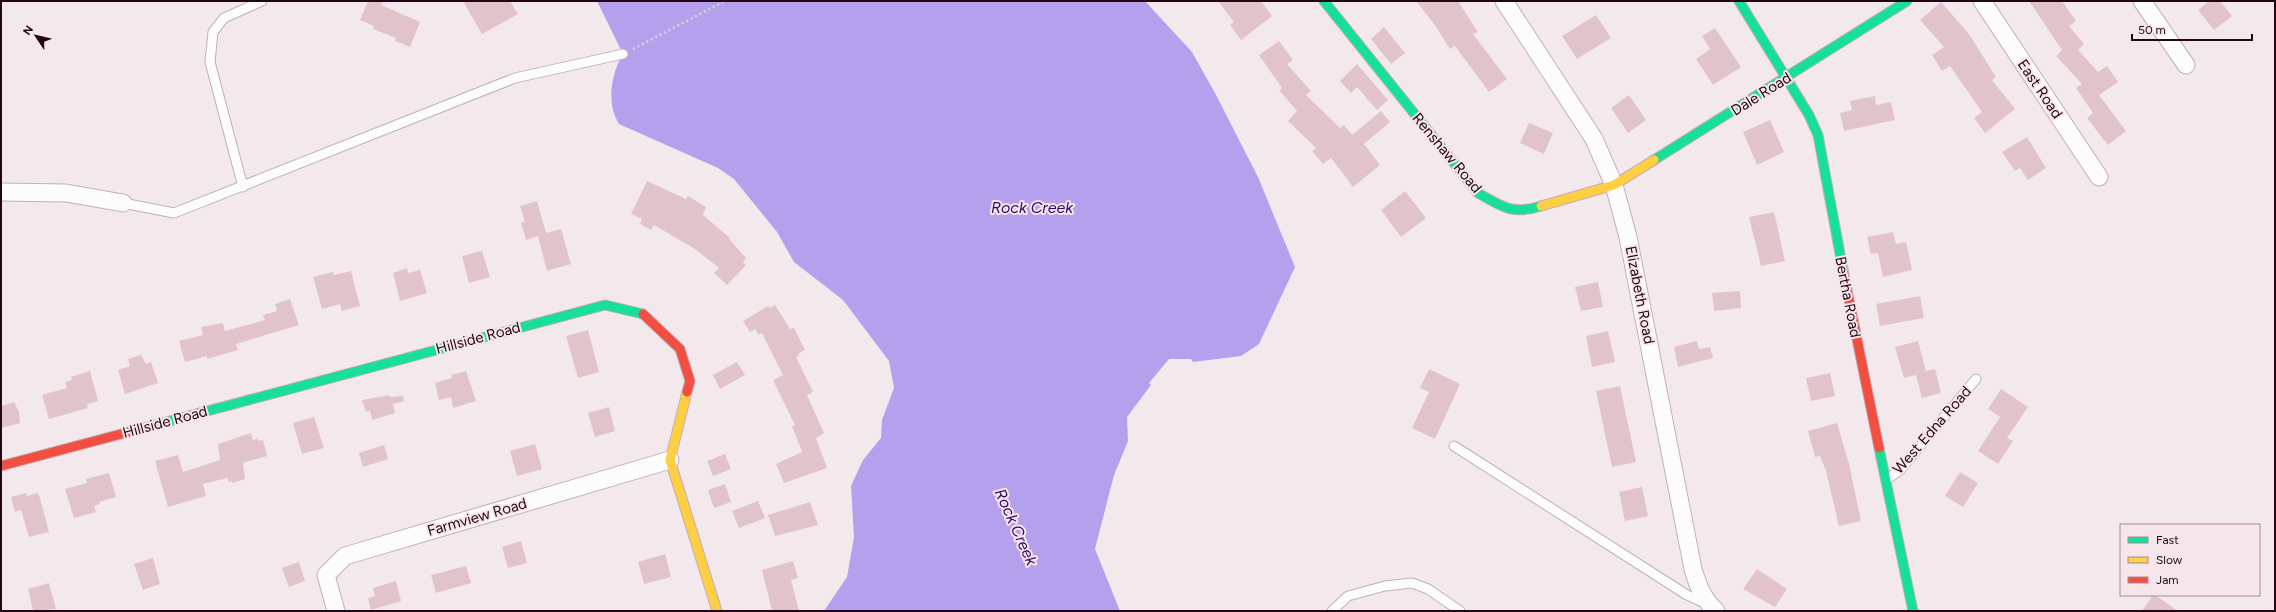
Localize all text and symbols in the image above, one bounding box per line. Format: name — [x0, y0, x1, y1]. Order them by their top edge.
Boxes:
north arrow — [16, 16, 56, 56]
scale bar — [2132, 16, 2252, 42]
text: N — [20, 23, 36, 38]
text: 50 m — [2138, 23, 2166, 37]
street label: East Road — [2014, 56, 2066, 122]
street label: Dale Road — [1728, 68, 1794, 120]
street label: Renshaw Road — [1408, 109, 1486, 197]
water label: Rock Creek — [991, 198, 1074, 217]
street label: Elizabeth Road — [1622, 244, 1658, 346]
street label: Bertha Road — [1831, 255, 1865, 339]
street label: Hillside Road — [434, 318, 522, 358]
street label: West Edna Road — [1889, 382, 1975, 478]
street label: Hillside Road — [121, 402, 209, 442]
water label: Rock Creek — [991, 486, 1042, 569]
street label: Farmview Road — [425, 494, 529, 540]
legend — [2120, 524, 2260, 596]
text: Fast — [2156, 533, 2179, 547]
text: Slow — [2156, 553, 2183, 567]
text: Jam — [2156, 573, 2179, 587]

